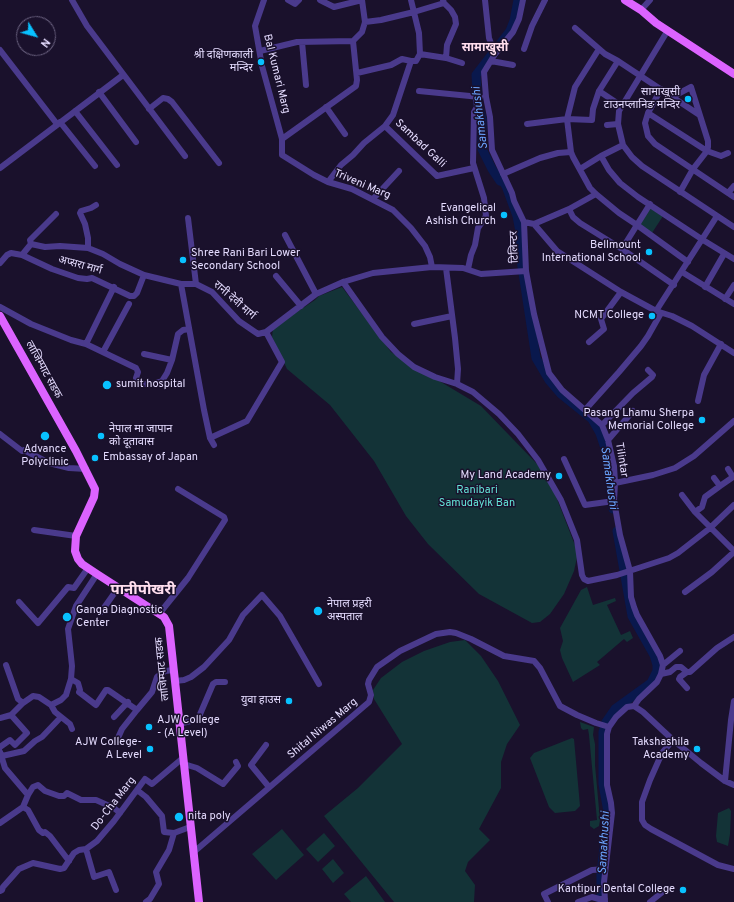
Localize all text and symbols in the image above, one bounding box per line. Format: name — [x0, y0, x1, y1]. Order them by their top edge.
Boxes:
north arrow — [16, 16, 56, 56]
street label: Bal Kumari Marg — [260, 33, 292, 115]
text: N — [37, 35, 53, 50]
district label: सामाखुसी — [462, 42, 508, 56]
place label: श्री दक्षिणकाली मन्दिर — [194, 49, 253, 75]
marker: श्री दक्षिणकाली मन्दिर — [256, 57, 266, 67]
water label: Samakhushi — [470, 86, 492, 150]
place label: सामाखुसी टाउनप्लानिङ मन्दिर — [604, 86, 680, 112]
marker: सामाखुसी टाउनप्लानिङ मन्दिर — [683, 94, 693, 104]
street label: Sambad Galli — [392, 117, 448, 171]
street label: Triveni Marg — [332, 167, 392, 203]
place label: Evangelical Ashish Church — [425, 202, 496, 228]
marker: Evangelical Ashish Church — [499, 210, 509, 220]
street label: टिलिन्टर — [508, 231, 522, 263]
place label: Bellmount International School — [542, 239, 641, 265]
place label: Shree Rani Bari Lower Secondary School — [191, 247, 300, 273]
marker: Bellmount International School — [644, 247, 654, 257]
street label: अप्सरा मार्ग — [57, 254, 103, 278]
marker: Shree Rani Bari Lower Secondary School — [178, 255, 188, 265]
street label: रानी देवी मार्ग — [210, 279, 258, 323]
place label: NCMT College — [574, 309, 644, 323]
marker: NCMT College — [647, 311, 657, 321]
street label: लाजिम्पाट सडक — [22, 339, 64, 401]
place label: sumit hospital — [116, 378, 185, 392]
marker: sumit hospital — [101, 379, 113, 391]
place label: Pasang Lhamu Sherpa Memorial College — [584, 407, 694, 433]
marker: Pasang Lhamu Sherpa Memorial College — [697, 415, 707, 425]
place label: नेपाल मा जापान को दूतावास — [109, 423, 172, 449]
marker: Advance Polyclinic — [39, 430, 51, 442]
marker: नेपाल मा जापान को दूतावास — [96, 431, 106, 441]
street label: Tilintar — [612, 442, 630, 478]
place label: Advance Polyclinic — [21, 443, 69, 469]
water label: Samakhushi — [596, 446, 620, 510]
place label: Embassay of Japan — [103, 451, 198, 465]
marker: Embassay of Japan — [90, 453, 100, 463]
place label: My Land Academy — [461, 469, 551, 483]
marker: My Land Academy — [554, 471, 564, 481]
park label: Ranibari Samudayik Ban — [439, 484, 515, 510]
district label: पानीपोखरी — [110, 582, 176, 600]
place label: नेपाल प्रहरी अस्पताल — [327, 598, 372, 624]
place label: Ganga Diagnostic Center — [76, 604, 163, 630]
marker: नेपाल प्रहरी अस्पताल — [312, 605, 324, 617]
marker: Ganga Diagnostic Center — [61, 611, 73, 623]
street label: लाजिम्पाट सडक — [153, 637, 173, 701]
place label: युवा हाउस — [241, 694, 281, 708]
marker: युवा हाउस — [284, 696, 294, 706]
street label: Shital Niwas Marg — [285, 696, 361, 762]
place label: AJW College - (A Level) — [157, 714, 220, 740]
marker: AJW College - (A Level) — [144, 722, 154, 732]
place label: AJW College- A Level — [75, 736, 142, 762]
place label: Takshashila Academy — [632, 736, 689, 762]
marker: AJW College- A Level — [145, 744, 155, 754]
marker: Takshashila Academy — [692, 744, 702, 754]
street label: Do-Cha Marg — [89, 775, 139, 833]
place label: nita poly — [188, 810, 231, 824]
marker: nita poly — [173, 811, 185, 823]
water label: Samakhushi — [596, 811, 614, 875]
place label: Kantipur Dental College — [558, 883, 675, 897]
marker: Kantipur Dental College — [678, 885, 688, 895]

